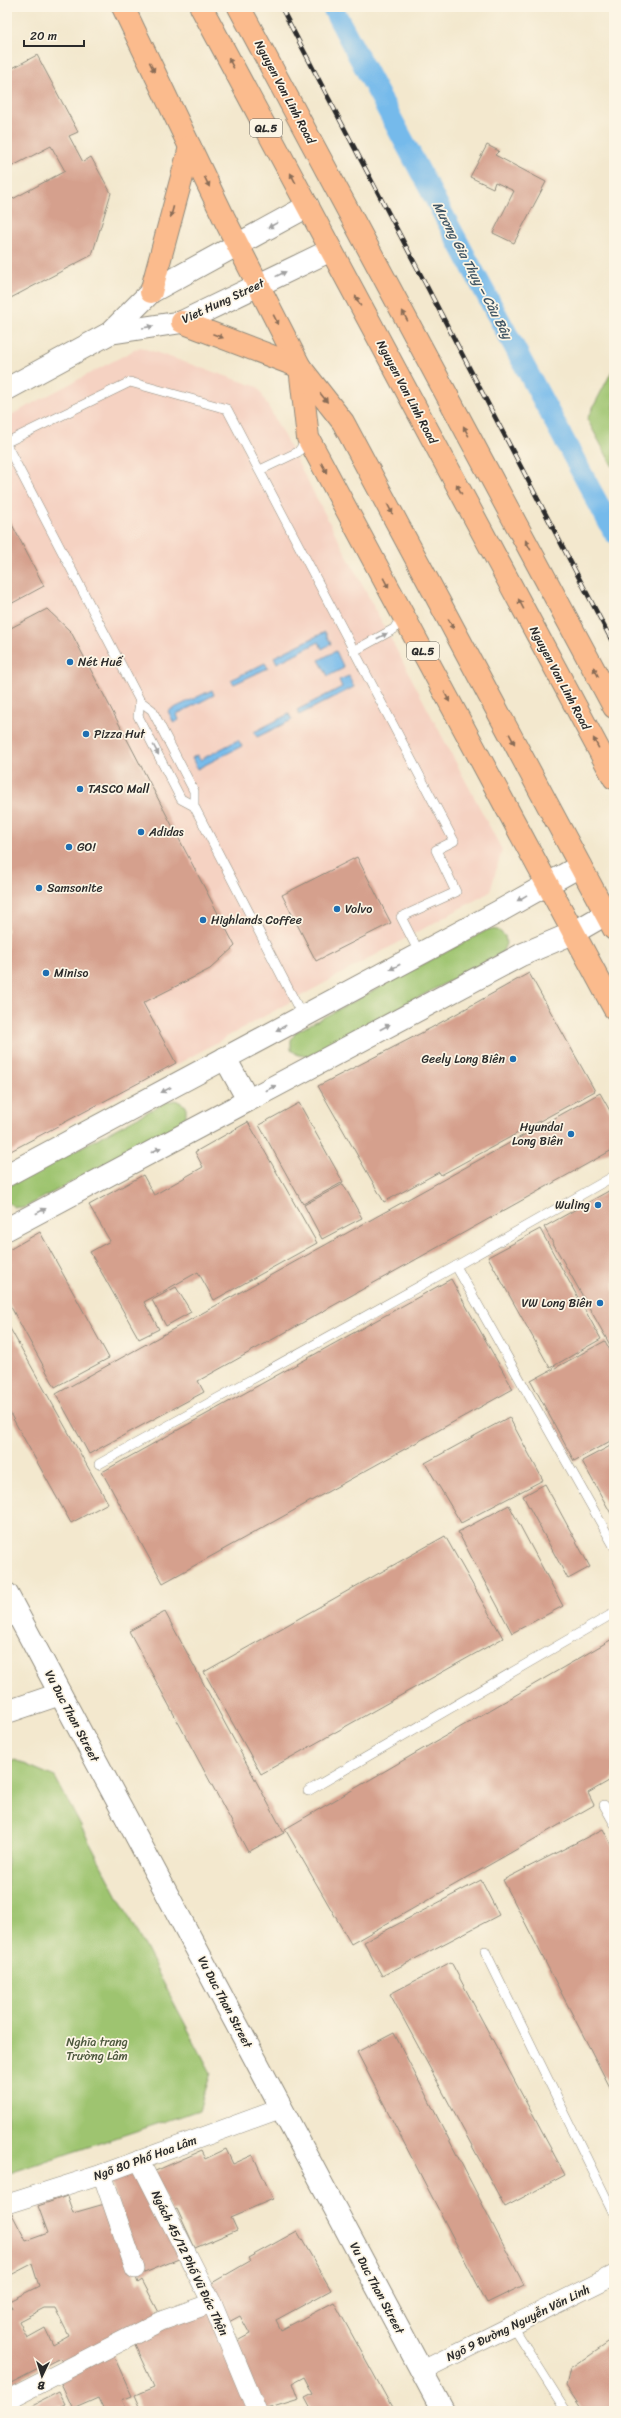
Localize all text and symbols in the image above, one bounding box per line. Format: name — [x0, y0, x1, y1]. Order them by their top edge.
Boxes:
scale bar — [24, 22, 84, 48]
text: 20 m — [30, 25, 57, 47]
street label: Nguyen Van Linh Road — [248, 36, 323, 149]
one-way arrow — [228, 58, 234, 69]
one-way arrow — [149, 62, 155, 73]
road number: QL.5 — [250, 119, 282, 137]
one-way arrow — [289, 172, 296, 184]
one-way arrow — [204, 176, 210, 188]
water label: Mương Gia Thụy – Cầu Bây — [427, 197, 520, 345]
one-way arrow — [169, 206, 175, 218]
one-way arrow — [267, 221, 279, 228]
one-way arrow — [275, 271, 287, 277]
street label: Viet Hung Street — [178, 272, 269, 330]
one-way arrow — [355, 295, 362, 307]
one-way arrow — [401, 310, 408, 322]
one-way arrow — [273, 314, 279, 326]
one-way arrow — [142, 324, 154, 330]
one-way arrow — [213, 334, 225, 340]
street label: Nguyen Van Linh Road — [370, 336, 445, 449]
one-way arrow — [320, 392, 328, 403]
one-way arrow — [463, 425, 469, 437]
one-way arrow — [321, 462, 328, 474]
one-way arrow — [456, 484, 463, 495]
one-way arrow — [387, 503, 393, 515]
one-way arrow — [524, 540, 531, 551]
one-way arrow — [383, 577, 389, 588]
one-way arrow — [517, 598, 524, 610]
one-way arrow — [448, 618, 454, 630]
street label: Nguyen Van Linh Road — [523, 622, 598, 735]
one-way arrow — [376, 633, 387, 639]
road number: QL.5 — [407, 642, 439, 660]
place label: Nét Huế — [78, 651, 124, 673]
marker: Nét Huế — [65, 657, 75, 667]
one-way arrow — [592, 666, 599, 678]
one-way arrow — [444, 691, 451, 703]
place label: Pizza Hut — [94, 723, 146, 745]
marker: Pizza Hut — [81, 729, 91, 739]
one-way arrow — [509, 733, 516, 744]
one-way arrow — [592, 737, 599, 749]
one-way arrow — [152, 744, 159, 756]
place label: TASCO Mall — [88, 778, 150, 800]
marker: TASCO Mall — [75, 784, 85, 794]
place label: Adidas — [148, 821, 184, 843]
marker: Adidas — [136, 827, 146, 837]
place label: GO! — [77, 836, 96, 858]
marker: GO! — [64, 842, 74, 852]
place label: Samsonite — [47, 877, 103, 899]
marker: Samsonite — [34, 883, 44, 893]
one-way arrow — [516, 895, 528, 902]
place label: Volvo — [345, 898, 372, 920]
marker: Volvo — [332, 904, 342, 914]
place label: Highlands Coffee — [211, 909, 302, 931]
marker: Highlands Coffee — [198, 915, 208, 925]
place label: Miniso — [54, 962, 88, 984]
one-way arrow — [389, 964, 401, 971]
marker: Miniso — [41, 968, 51, 978]
one-way arrow — [380, 1024, 391, 1030]
one-way arrow — [275, 1025, 286, 1032]
place label: Geely Long Biên — [422, 1048, 506, 1070]
marker: Geely Long Biên — [508, 1054, 518, 1064]
one-way arrow — [265, 1085, 277, 1092]
one-way arrow — [160, 1086, 172, 1093]
place label: Hyundai Long Biên — [512, 1116, 564, 1152]
marker: Hyundai Long Biên — [566, 1129, 576, 1139]
one-way arrow — [150, 1146, 162, 1153]
place label: Wuling — [555, 1194, 590, 1216]
marker: Wuling — [593, 1200, 603, 1210]
one-way arrow — [36, 1207, 47, 1214]
place label: VW Long Biên — [521, 1292, 592, 1314]
marker: VW Long Biên — [595, 1298, 605, 1308]
street label: Vu Duc Than Street — [38, 1666, 106, 1767]
street label: Vu Duc Than Street — [191, 1952, 259, 2053]
park label: Nghĩa trang Trường Lâm — [66, 2031, 128, 2067]
street label: Ngõ 80 Phố Hoa Lâm — [90, 2129, 200, 2187]
street label: Ngách 45/12 Phố Vũ Đức Thận — [145, 2186, 235, 2340]
street label: Vu Duc Than Street — [343, 2238, 411, 2339]
street label: Ngõ 9 Đường Nguyễn Văn Linh — [442, 2279, 594, 2367]
north arrow — [22, 2356, 62, 2396]
text: B — [37, 2376, 45, 2395]

